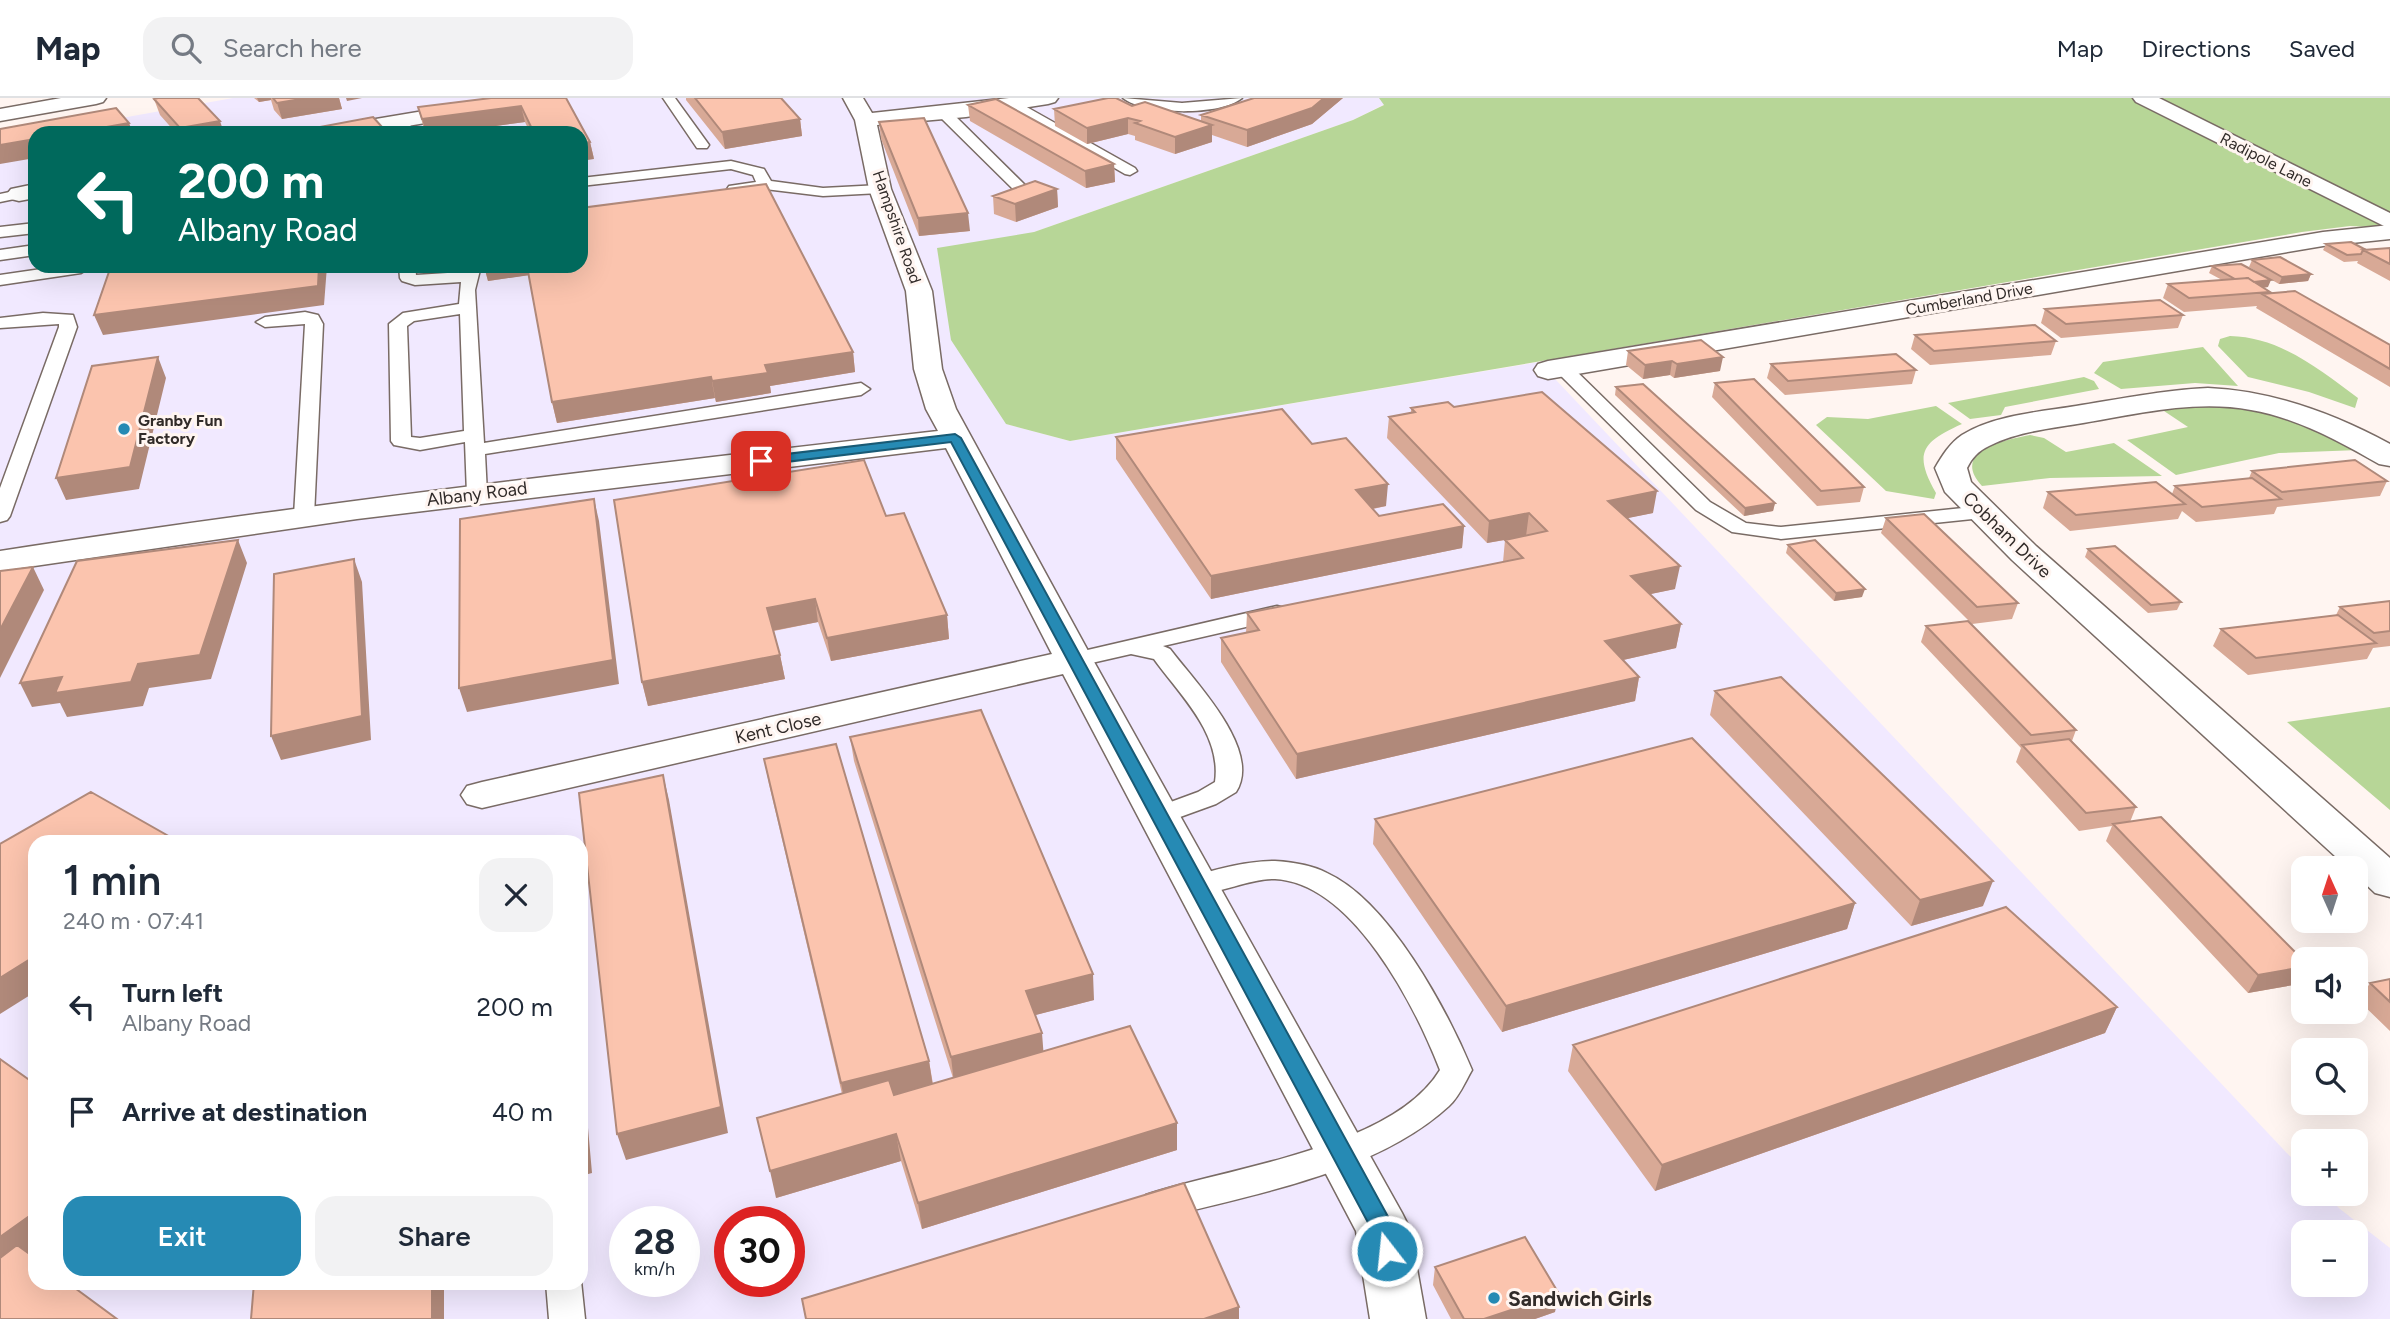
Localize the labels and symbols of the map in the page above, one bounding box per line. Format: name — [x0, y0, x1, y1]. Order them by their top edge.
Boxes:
street label: Radipole Lane — [2217, 129, 2315, 191]
street label: Hampshire Road — [869, 168, 925, 286]
street label: Cumberland Drive — [1904, 278, 2034, 320]
place label: Granby Fun Factory — [138, 411, 223, 448]
marker: Granby Fun Factory — [116, 421, 132, 437]
pin — [731, 431, 791, 491]
street label: Albany Road — [425, 477, 529, 511]
street label: Cobham Drive — [1958, 487, 2056, 583]
street label: Kent Close — [733, 707, 823, 749]
north arrow — [2291, 856, 2368, 933]
speed limit sign: 30 — [714, 1206, 805, 1297]
position arrow — [1350, 1214, 1424, 1288]
place label: Sandwich Girls — [1508, 1286, 1652, 1311]
marker: Sandwich Girls — [1486, 1290, 1502, 1306]

